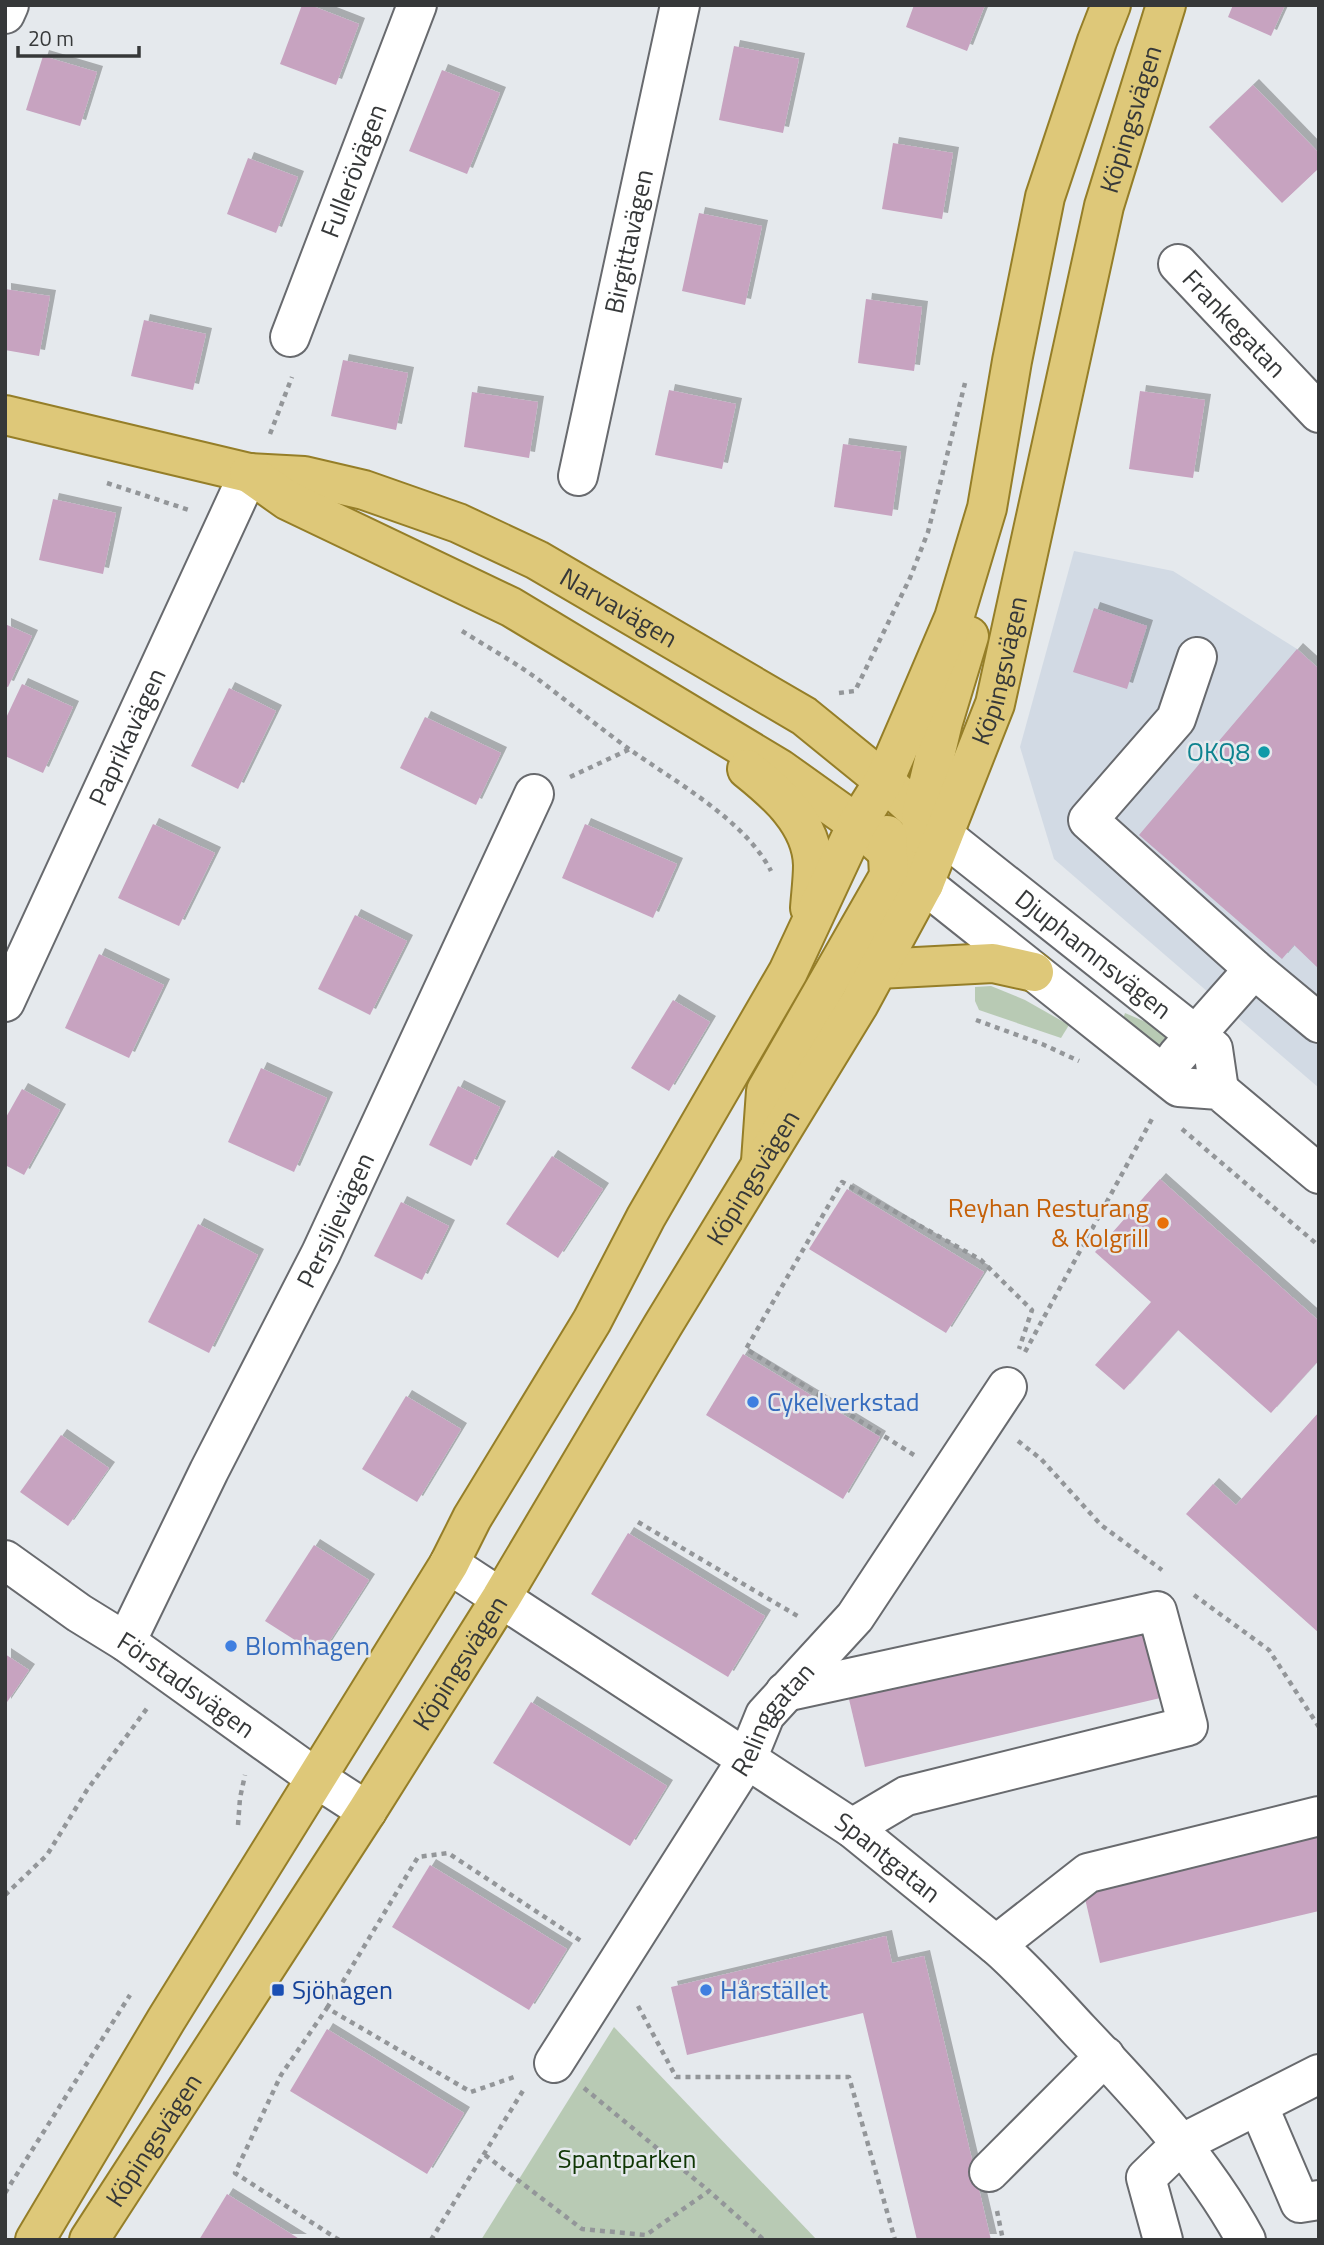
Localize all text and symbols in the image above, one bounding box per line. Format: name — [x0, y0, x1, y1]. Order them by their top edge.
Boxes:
scale bar — [18, 14, 138, 58]
text: 20 m — [28, 22, 74, 54]
street label: Köpingsvägen — [1089, 40, 1171, 198]
street label: Fullerövägen — [310, 98, 396, 243]
street label: Birgittavägen — [594, 166, 663, 317]
street label: Frankegatan — [1173, 260, 1296, 386]
street label: Narvavägen — [553, 558, 685, 657]
street label: Köpingsvägen — [961, 592, 1037, 751]
street label: Paprikavägen — [78, 661, 176, 812]
place label: OKQ8 — [1187, 732, 1250, 771]
marker: OKQ8 — [1256, 744, 1272, 760]
street label: Djuphamnsvägen — [1007, 879, 1181, 1028]
street label: Köpingsvägen — [696, 1102, 809, 1253]
street label: Persiljevägen — [286, 1146, 384, 1295]
place label: Reyhan Resturang & Kolgrill — [948, 1188, 1149, 1257]
marker: Reyhan Resturang & Kolgrill — [1155, 1215, 1171, 1231]
place label: Cykelverkstad — [767, 1382, 919, 1421]
marker: Cykelverkstad — [745, 1394, 761, 1410]
street label: Köpingsvägen — [403, 1588, 517, 1738]
street label: Förstadsvägen — [110, 1621, 263, 1747]
place label: Blomhagen — [245, 1626, 370, 1665]
marker: Blomhagen — [223, 1638, 239, 1654]
street label: Relinggatan — [721, 1653, 823, 1784]
street label: Spantgatan — [827, 1802, 950, 1912]
place label: Sjöhagen — [292, 1970, 393, 2009]
place label: Hårstället — [720, 1970, 828, 2009]
marker: Sjöhagen — [270, 1982, 286, 1998]
marker: Hårstället — [698, 1982, 714, 1998]
street label: Köpingsvägen — [95, 2065, 211, 2215]
park label: Spantparken — [558, 2139, 696, 2178]

